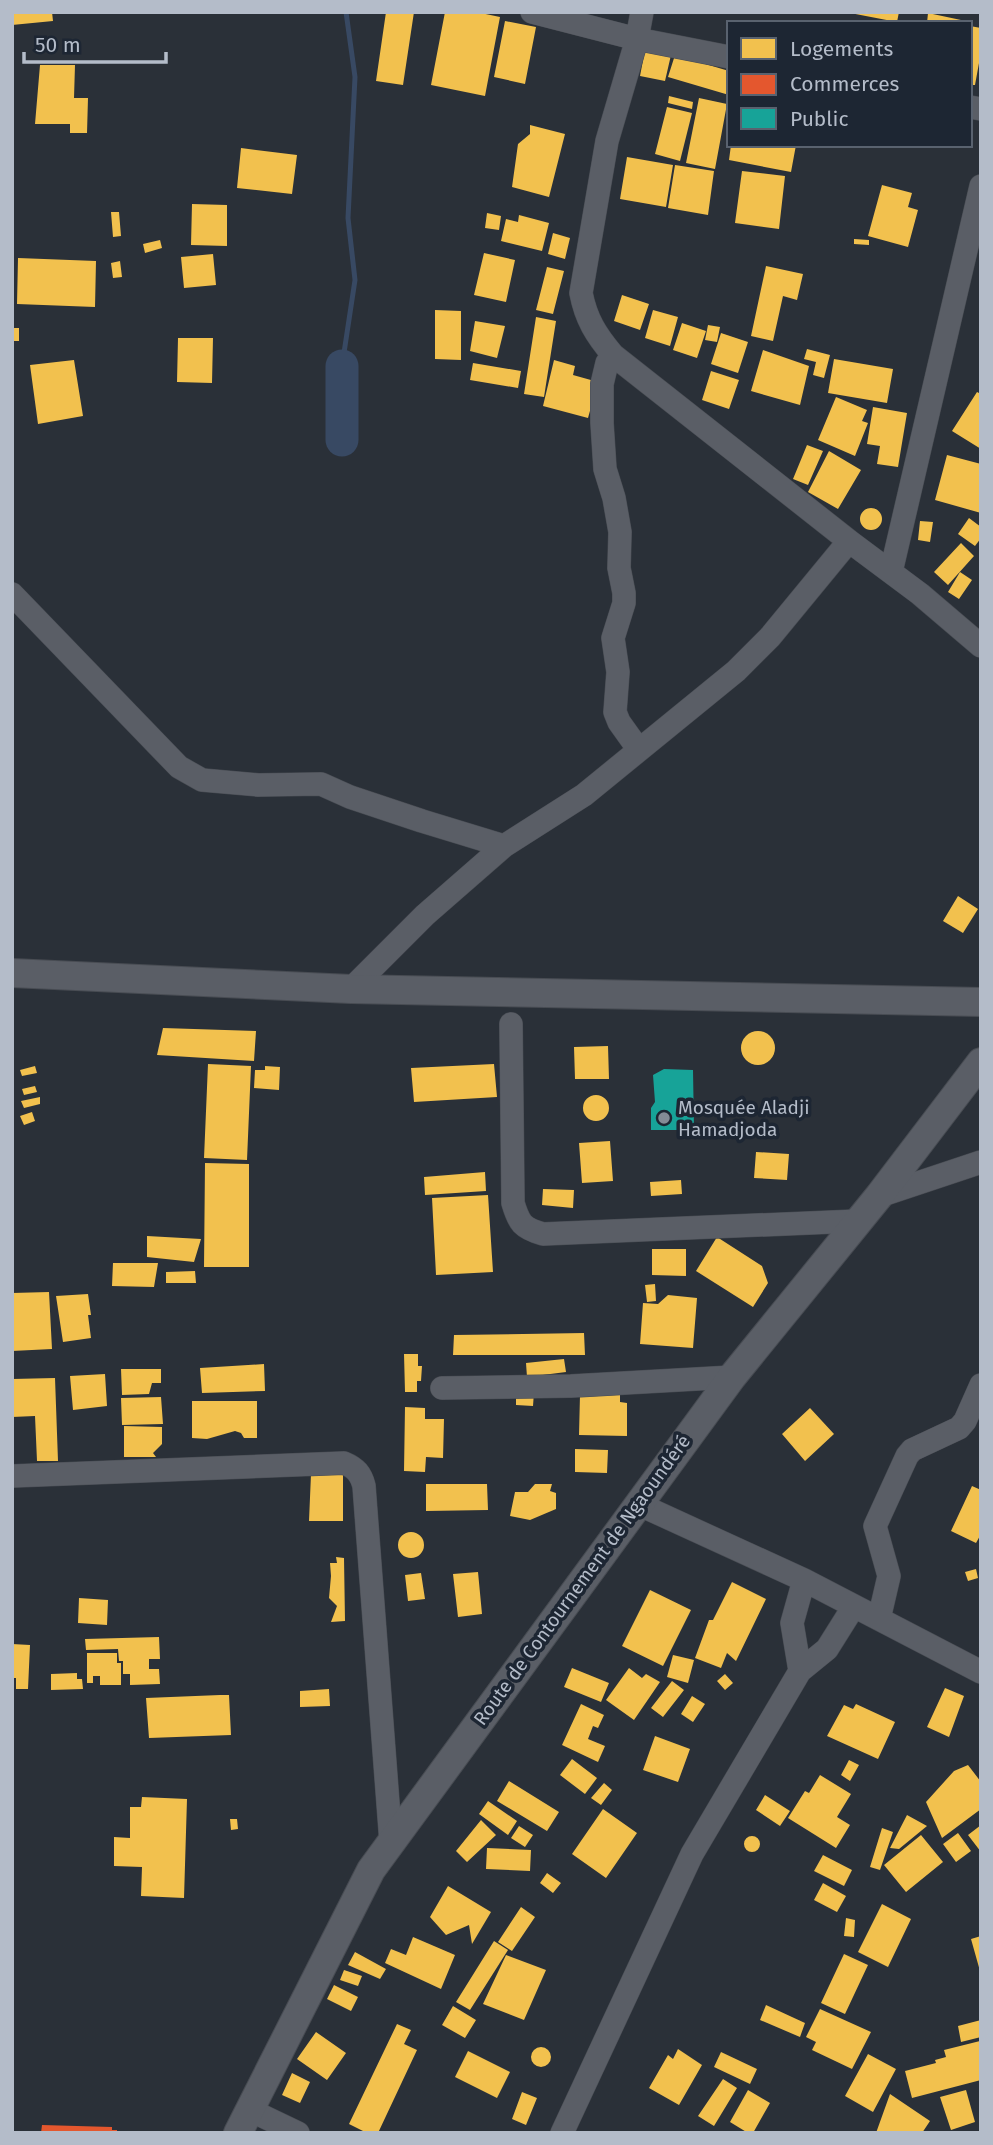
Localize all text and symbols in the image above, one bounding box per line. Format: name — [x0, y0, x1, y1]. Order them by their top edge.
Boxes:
scale bar — [24, 21, 166, 65]
legend — [727, 21, 972, 147]
text: 50 m — [35, 32, 81, 58]
text: Logements — [790, 36, 894, 62]
text: Commerces — [790, 71, 900, 97]
text: Public — [790, 106, 848, 132]
place label: Mosquée Aladji Hamadjoda — [678, 1096, 810, 1141]
marker: Mosquée Aladji Hamadjoda — [656, 1110, 672, 1126]
street label: Route de Contournement de Ngaoundéré — [469, 1430, 695, 1730]

